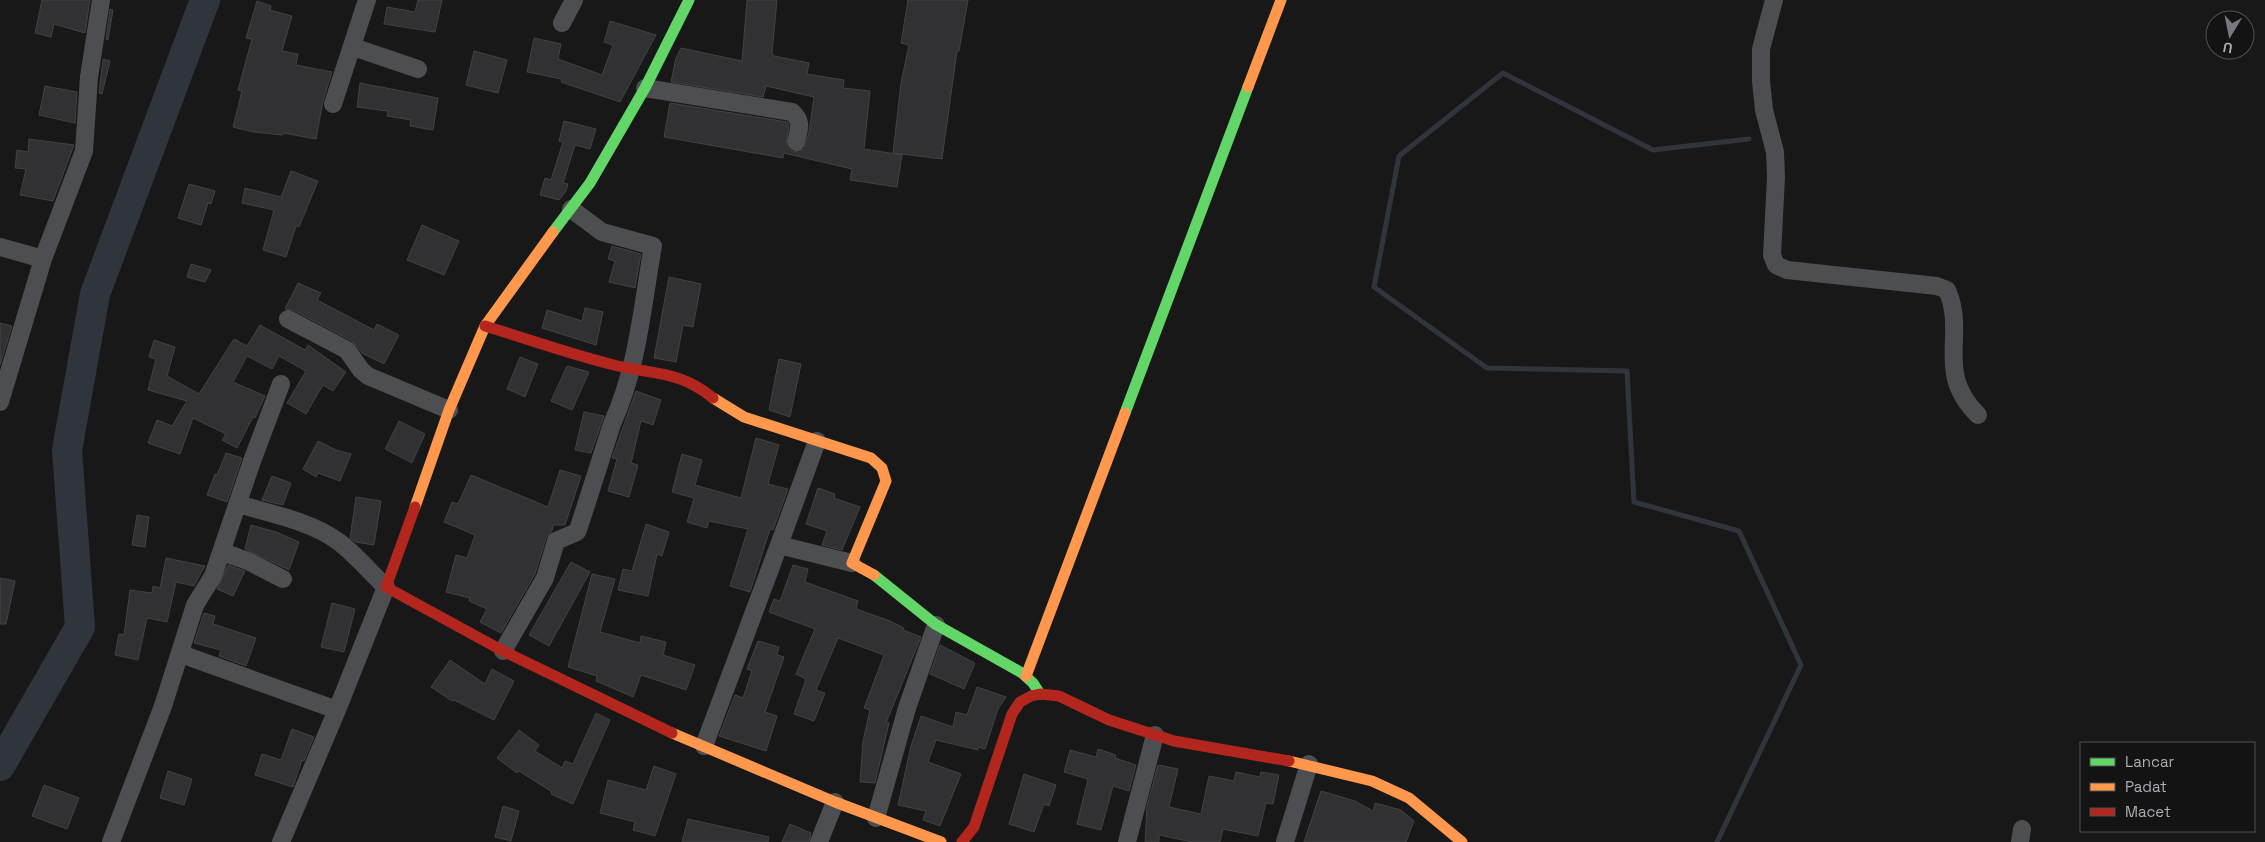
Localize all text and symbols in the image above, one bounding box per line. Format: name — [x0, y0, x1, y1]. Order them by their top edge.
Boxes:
north arrow — [2205, 10, 2255, 60]
text: U — [2222, 38, 2234, 57]
legend — [2080, 742, 2255, 832]
text: Lancar — [2125, 752, 2175, 771]
text: Padat — [2125, 777, 2167, 796]
text: Macet — [2125, 802, 2171, 821]

